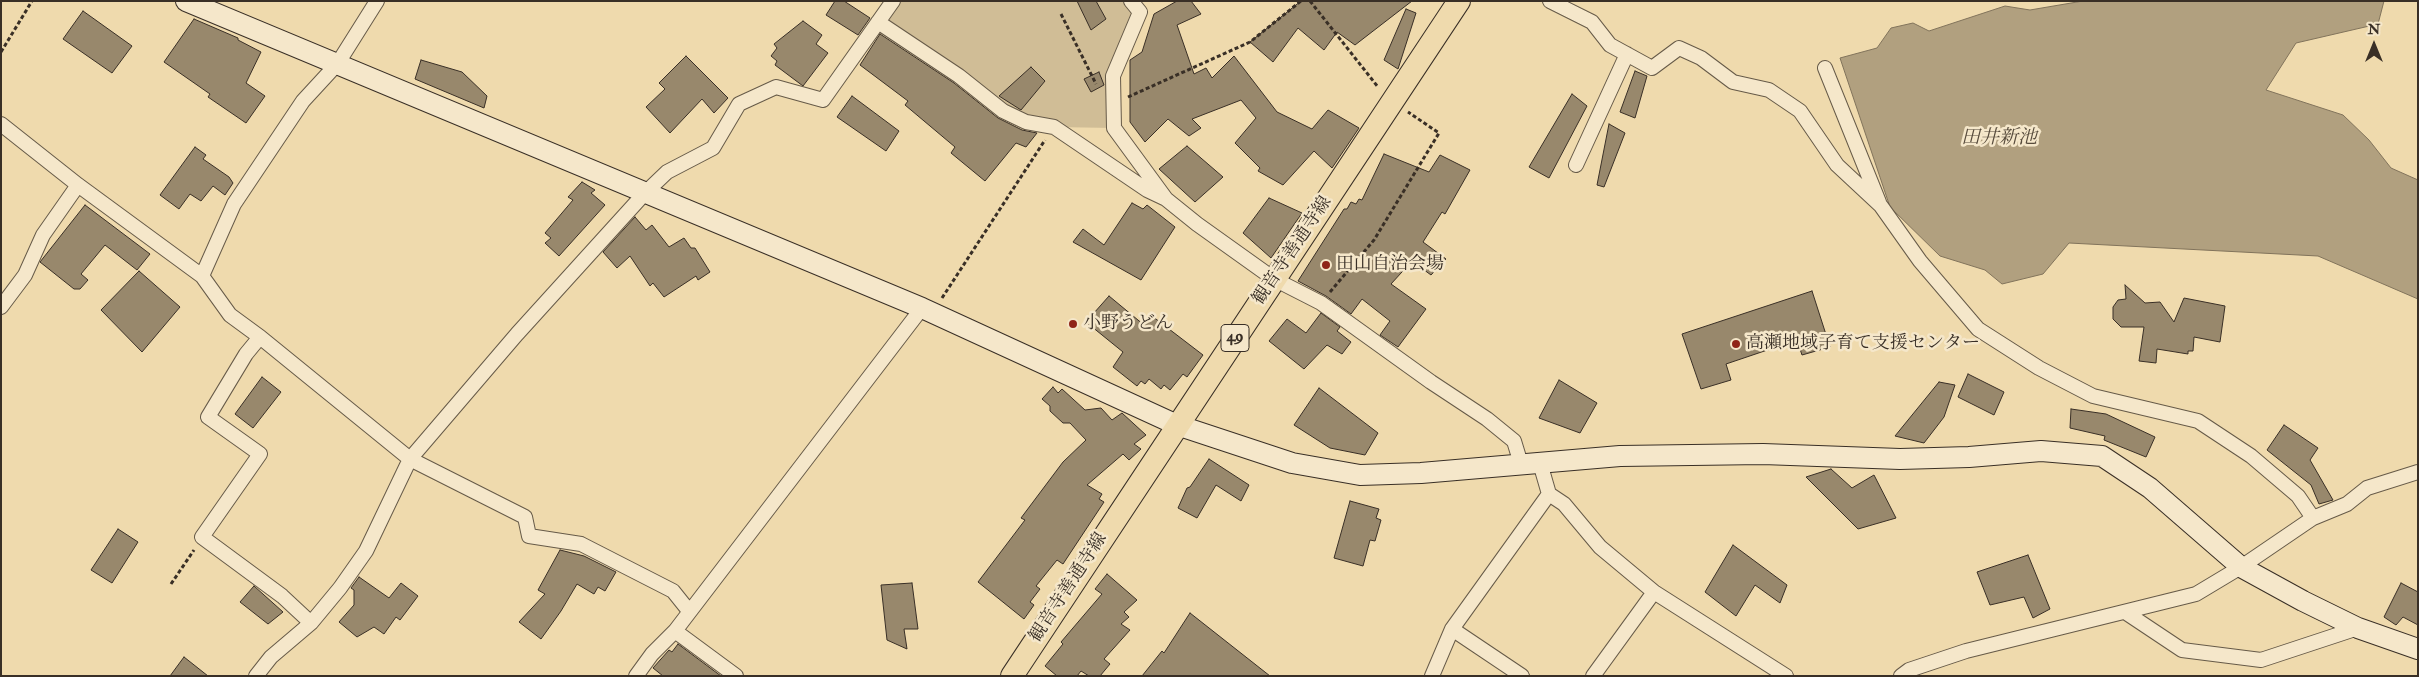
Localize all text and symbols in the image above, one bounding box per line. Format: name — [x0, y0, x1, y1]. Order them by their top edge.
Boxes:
north arrow — [2349, 20, 2399, 70]
text: N — [2368, 21, 2380, 38]
water label: 田井新池 — [1961, 128, 2037, 150]
street label: 観音寺善通寺線 — [1249, 193, 1337, 309]
place label: 田山自治会場 — [1336, 254, 1444, 276]
marker: 田山自治会場 — [1320, 259, 1332, 271]
place label: 小野うどん — [1083, 313, 1173, 335]
marker: 小野うどん — [1067, 318, 1079, 330]
road number: 49 — [1221, 324, 1249, 352]
place label: 高瀬地域子育て支援センター — [1746, 333, 1980, 355]
marker: 高瀬地域子育て支援センター — [1730, 338, 1742, 350]
street label: 観音寺善通寺線 — [1026, 529, 1112, 647]

